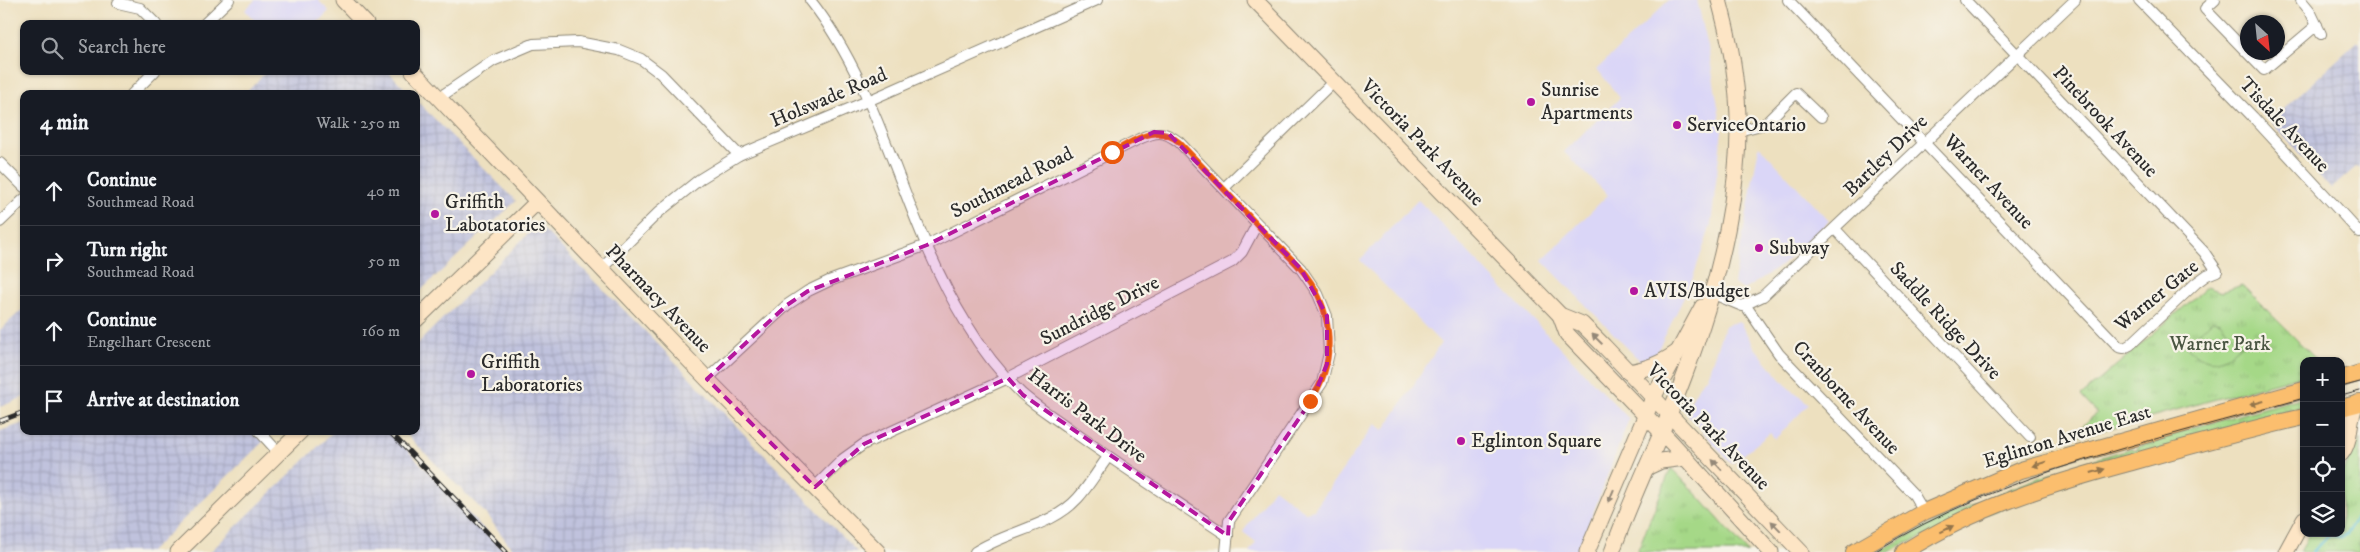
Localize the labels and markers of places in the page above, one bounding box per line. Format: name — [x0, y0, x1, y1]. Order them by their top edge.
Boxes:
place label: Sunrise Apartments — [1541, 78, 1633, 126]
marker: Sunrise Apartments — [1525, 96, 1537, 108]
place label: ServiceOntario — [1687, 113, 1806, 138]
marker: ServiceOntario — [1671, 119, 1683, 131]
place label: Griffith Labotatories — [445, 190, 546, 238]
marker: Griffith Labotatories — [429, 208, 441, 220]
place label: Subway — [1769, 236, 1830, 261]
marker: Subway — [1753, 242, 1765, 254]
place label: AVIS/Budget — [1644, 279, 1750, 304]
marker: AVIS/Budget — [1628, 285, 1640, 297]
place label: Griffith Laboratories — [481, 350, 583, 398]
marker: Griffith Laboratories — [465, 368, 477, 380]
place label: Eglinton Square — [1471, 429, 1602, 454]
marker: Eglinton Square — [1455, 435, 1467, 447]

